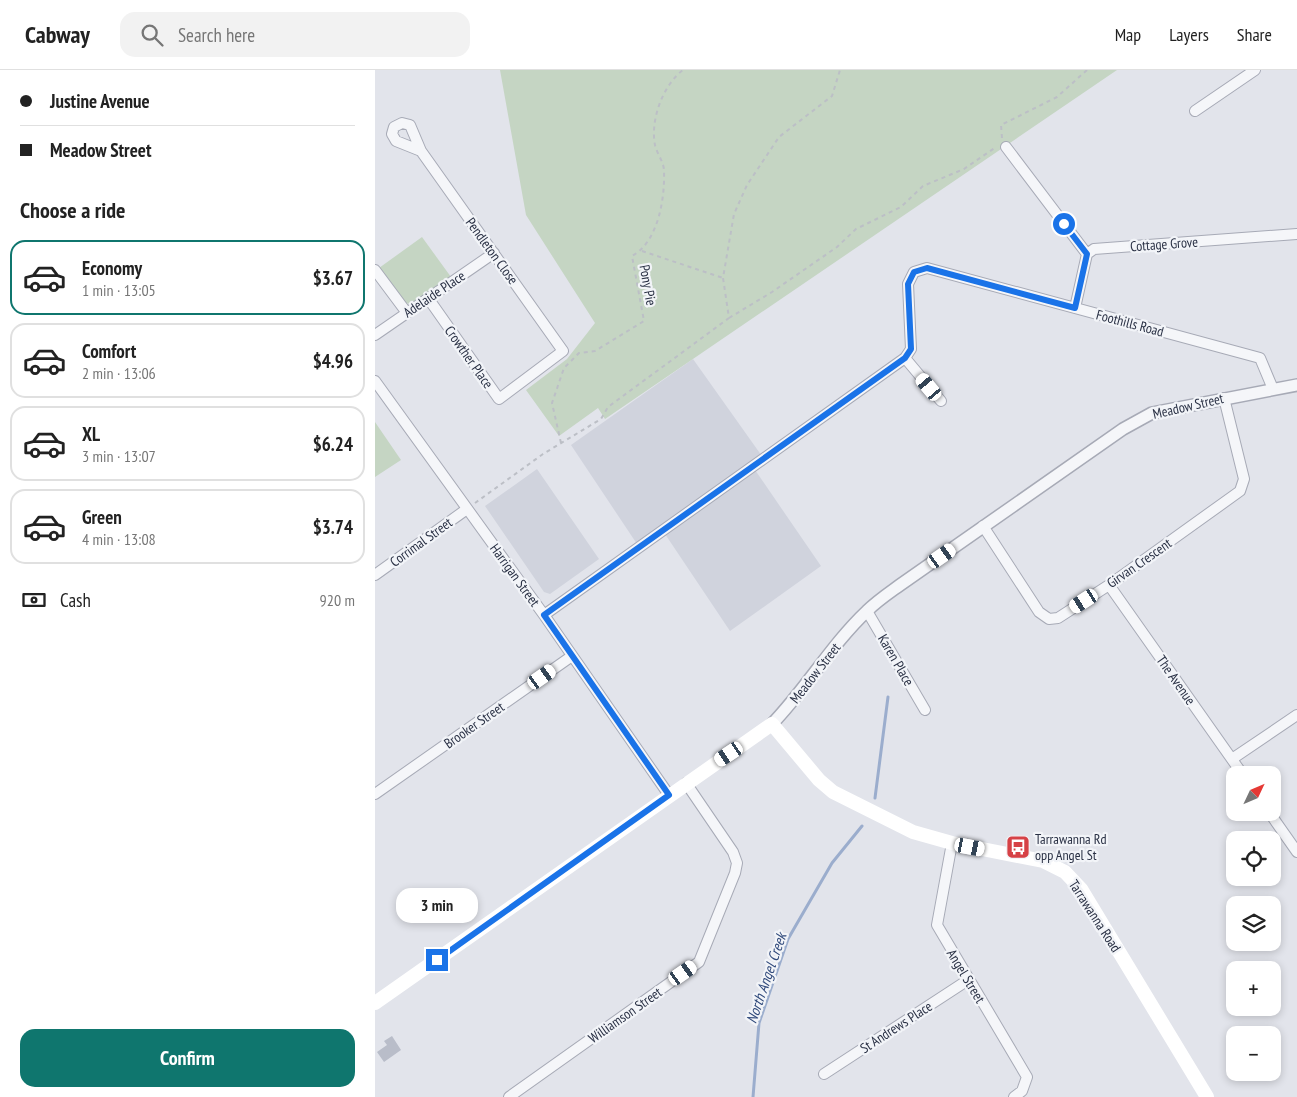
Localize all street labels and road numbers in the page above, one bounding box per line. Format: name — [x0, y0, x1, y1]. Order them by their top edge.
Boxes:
street label: Pendleton Close — [462, 214, 522, 288]
street label: Cottage Grove — [1129, 233, 1199, 255]
street label: Pony Pie — [636, 263, 660, 307]
street label: Adelaide Place — [400, 267, 469, 321]
street label: Foothills Road — [1094, 305, 1166, 341]
street label: Crowther Place — [441, 322, 497, 392]
street label: Meadow Street — [1151, 389, 1225, 423]
street label: Corrimal Street — [386, 513, 456, 571]
street label: Girvan Crescent — [1103, 534, 1175, 592]
street label: Harrigan Street — [486, 540, 544, 610]
street label: Karen Place — [874, 631, 918, 689]
street label: Meadow Street — [786, 639, 844, 707]
street label: The Avenue — [1153, 652, 1200, 708]
street label: Brooker Street — [440, 698, 508, 752]
street label: Tarrawanna Road — [1065, 876, 1125, 956]
street label: Angel Street — [943, 946, 989, 1006]
street label: Williamson Street — [585, 983, 665, 1047]
street label: St Andrews Place — [857, 997, 936, 1057]

